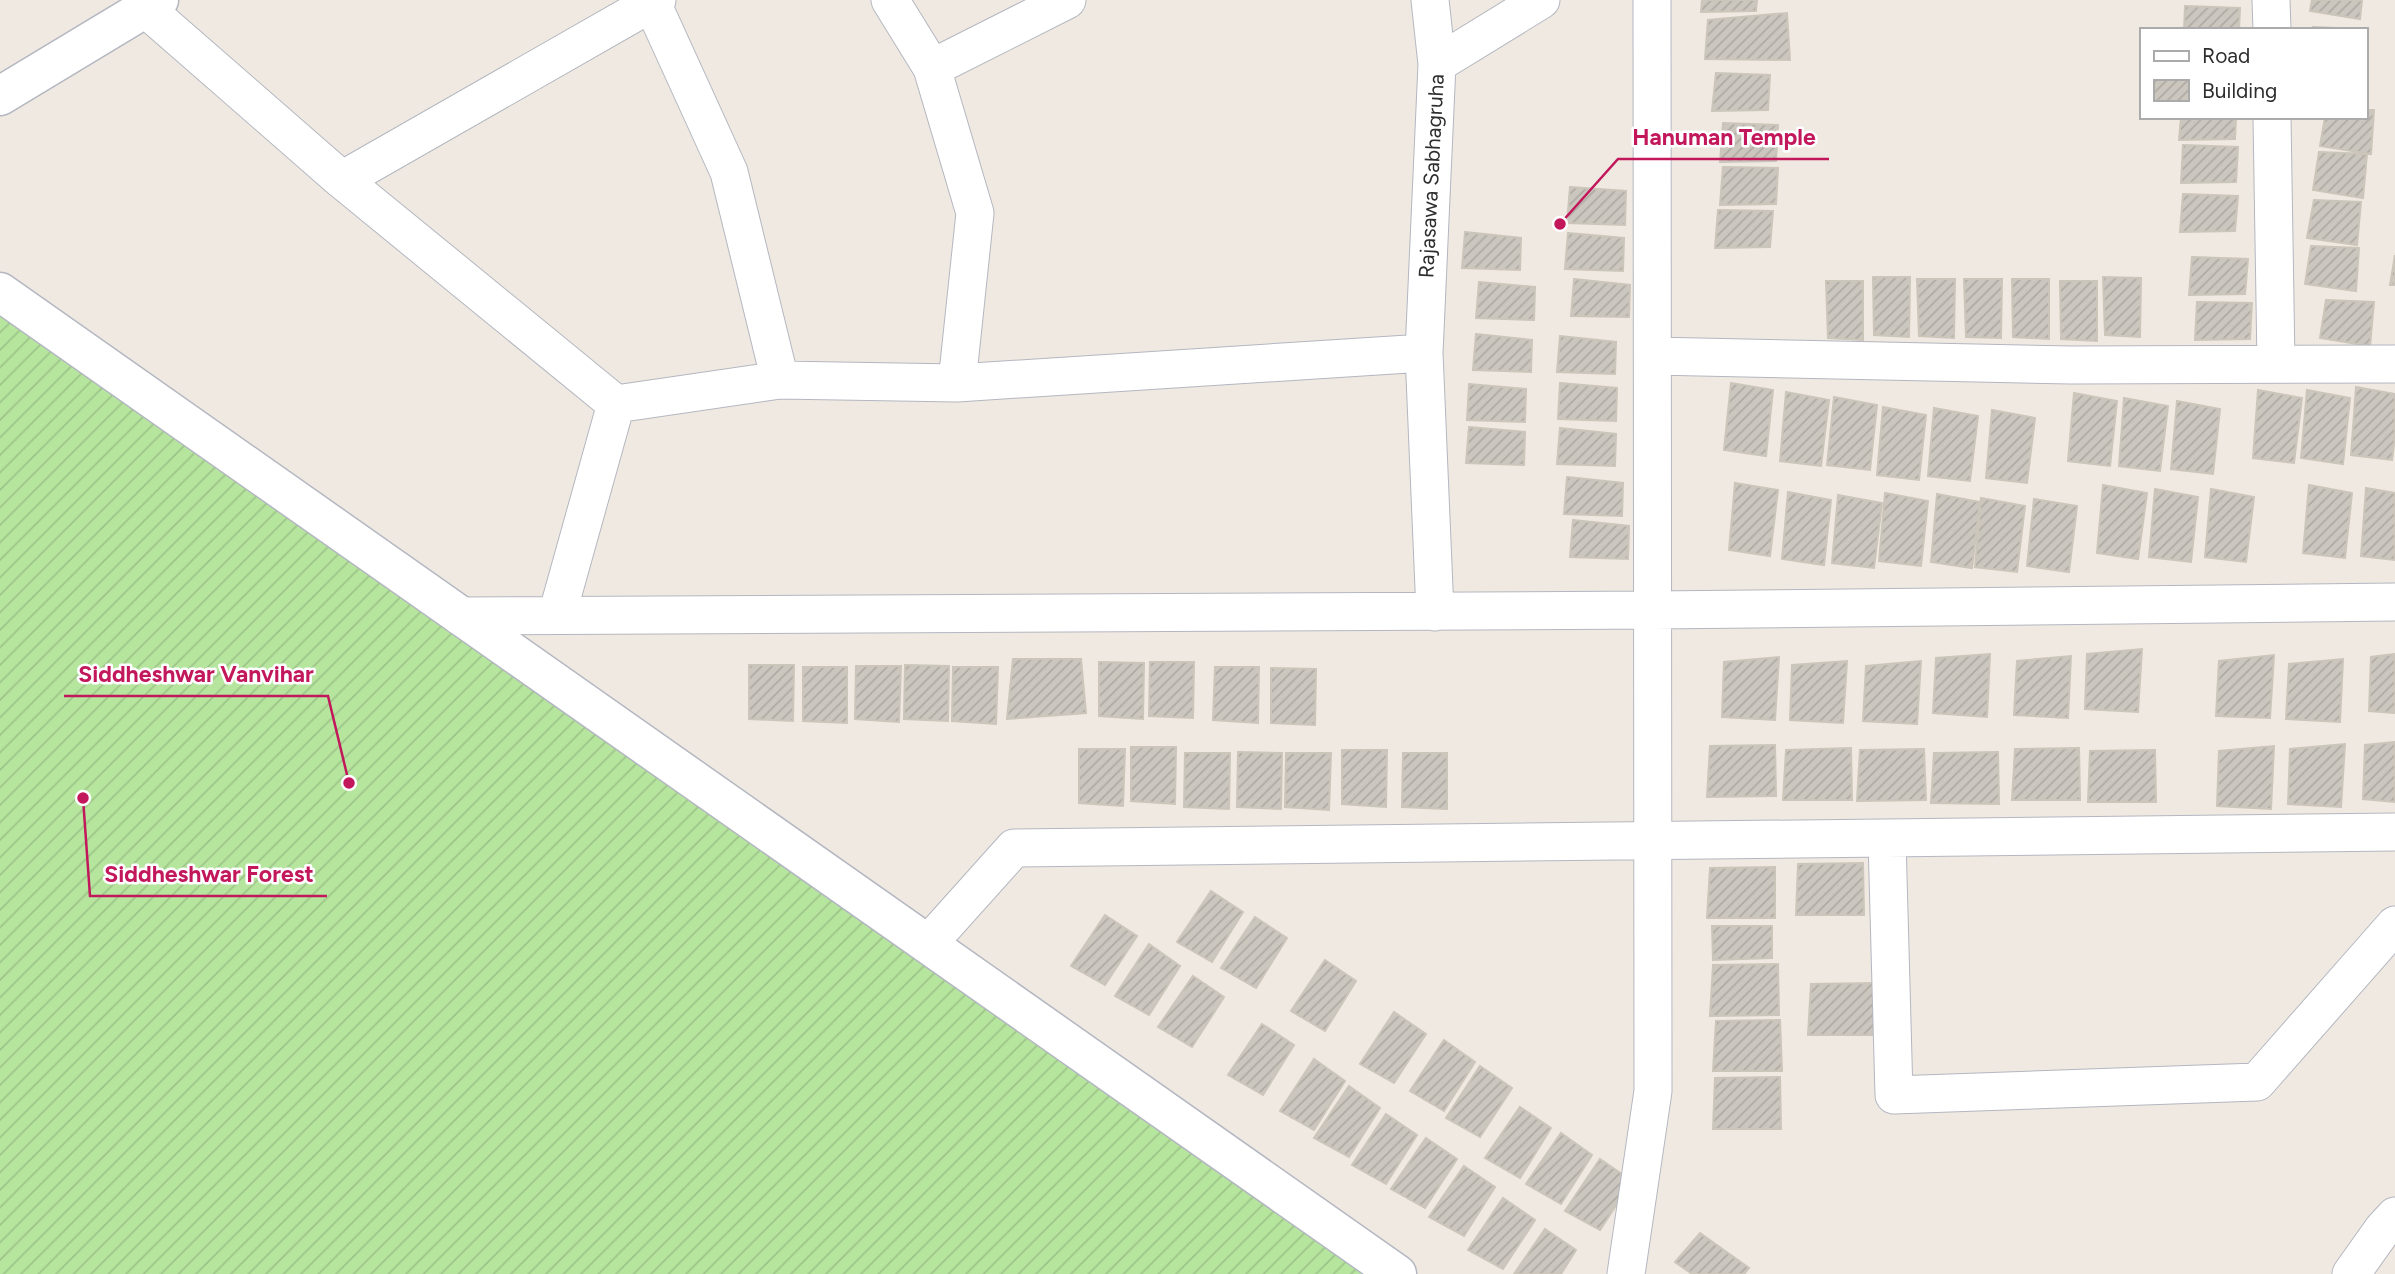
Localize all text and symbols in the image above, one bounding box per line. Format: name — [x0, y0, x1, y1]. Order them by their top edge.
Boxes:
legend — [2140, 28, 2367, 119]
text: Road — [2202, 43, 2250, 68]
street label: Rajasawa Sabhagruha — [1413, 73, 1449, 279]
text: Building — [2202, 78, 2277, 103]
callout: Hanuman Temple — [1618, 115, 1829, 159]
text: Hanuman Temple — [1632, 123, 1816, 151]
callout: Siddheshwar Vanvihar — [64, 652, 328, 696]
text: Siddheshwar Vanvihar — [78, 660, 314, 688]
callout: Siddheshwar Forest — [90, 852, 327, 896]
text: Siddheshwar Forest — [104, 860, 314, 888]

